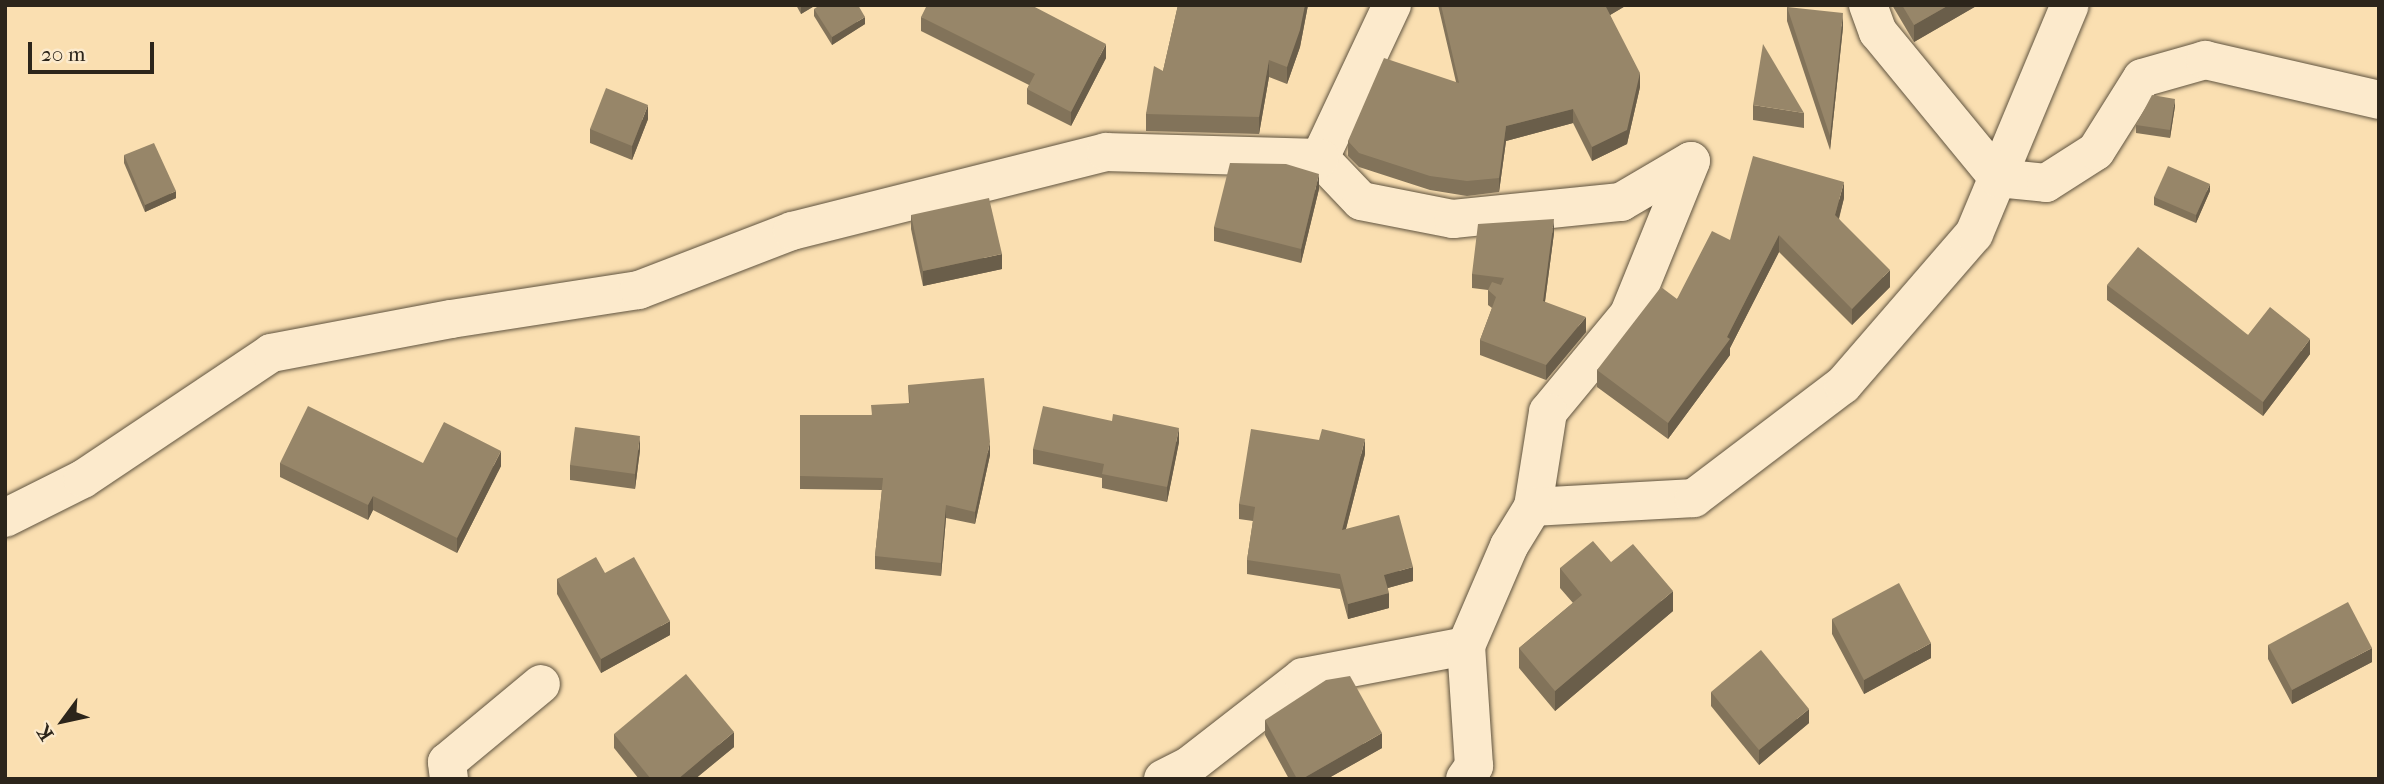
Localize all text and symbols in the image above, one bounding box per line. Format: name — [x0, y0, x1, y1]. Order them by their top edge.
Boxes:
scale bar — [32, 28, 158, 72]
text: 20 m — [41, 42, 85, 66]
north arrow — [28, 686, 98, 756]
text: K — [32, 721, 58, 744]

